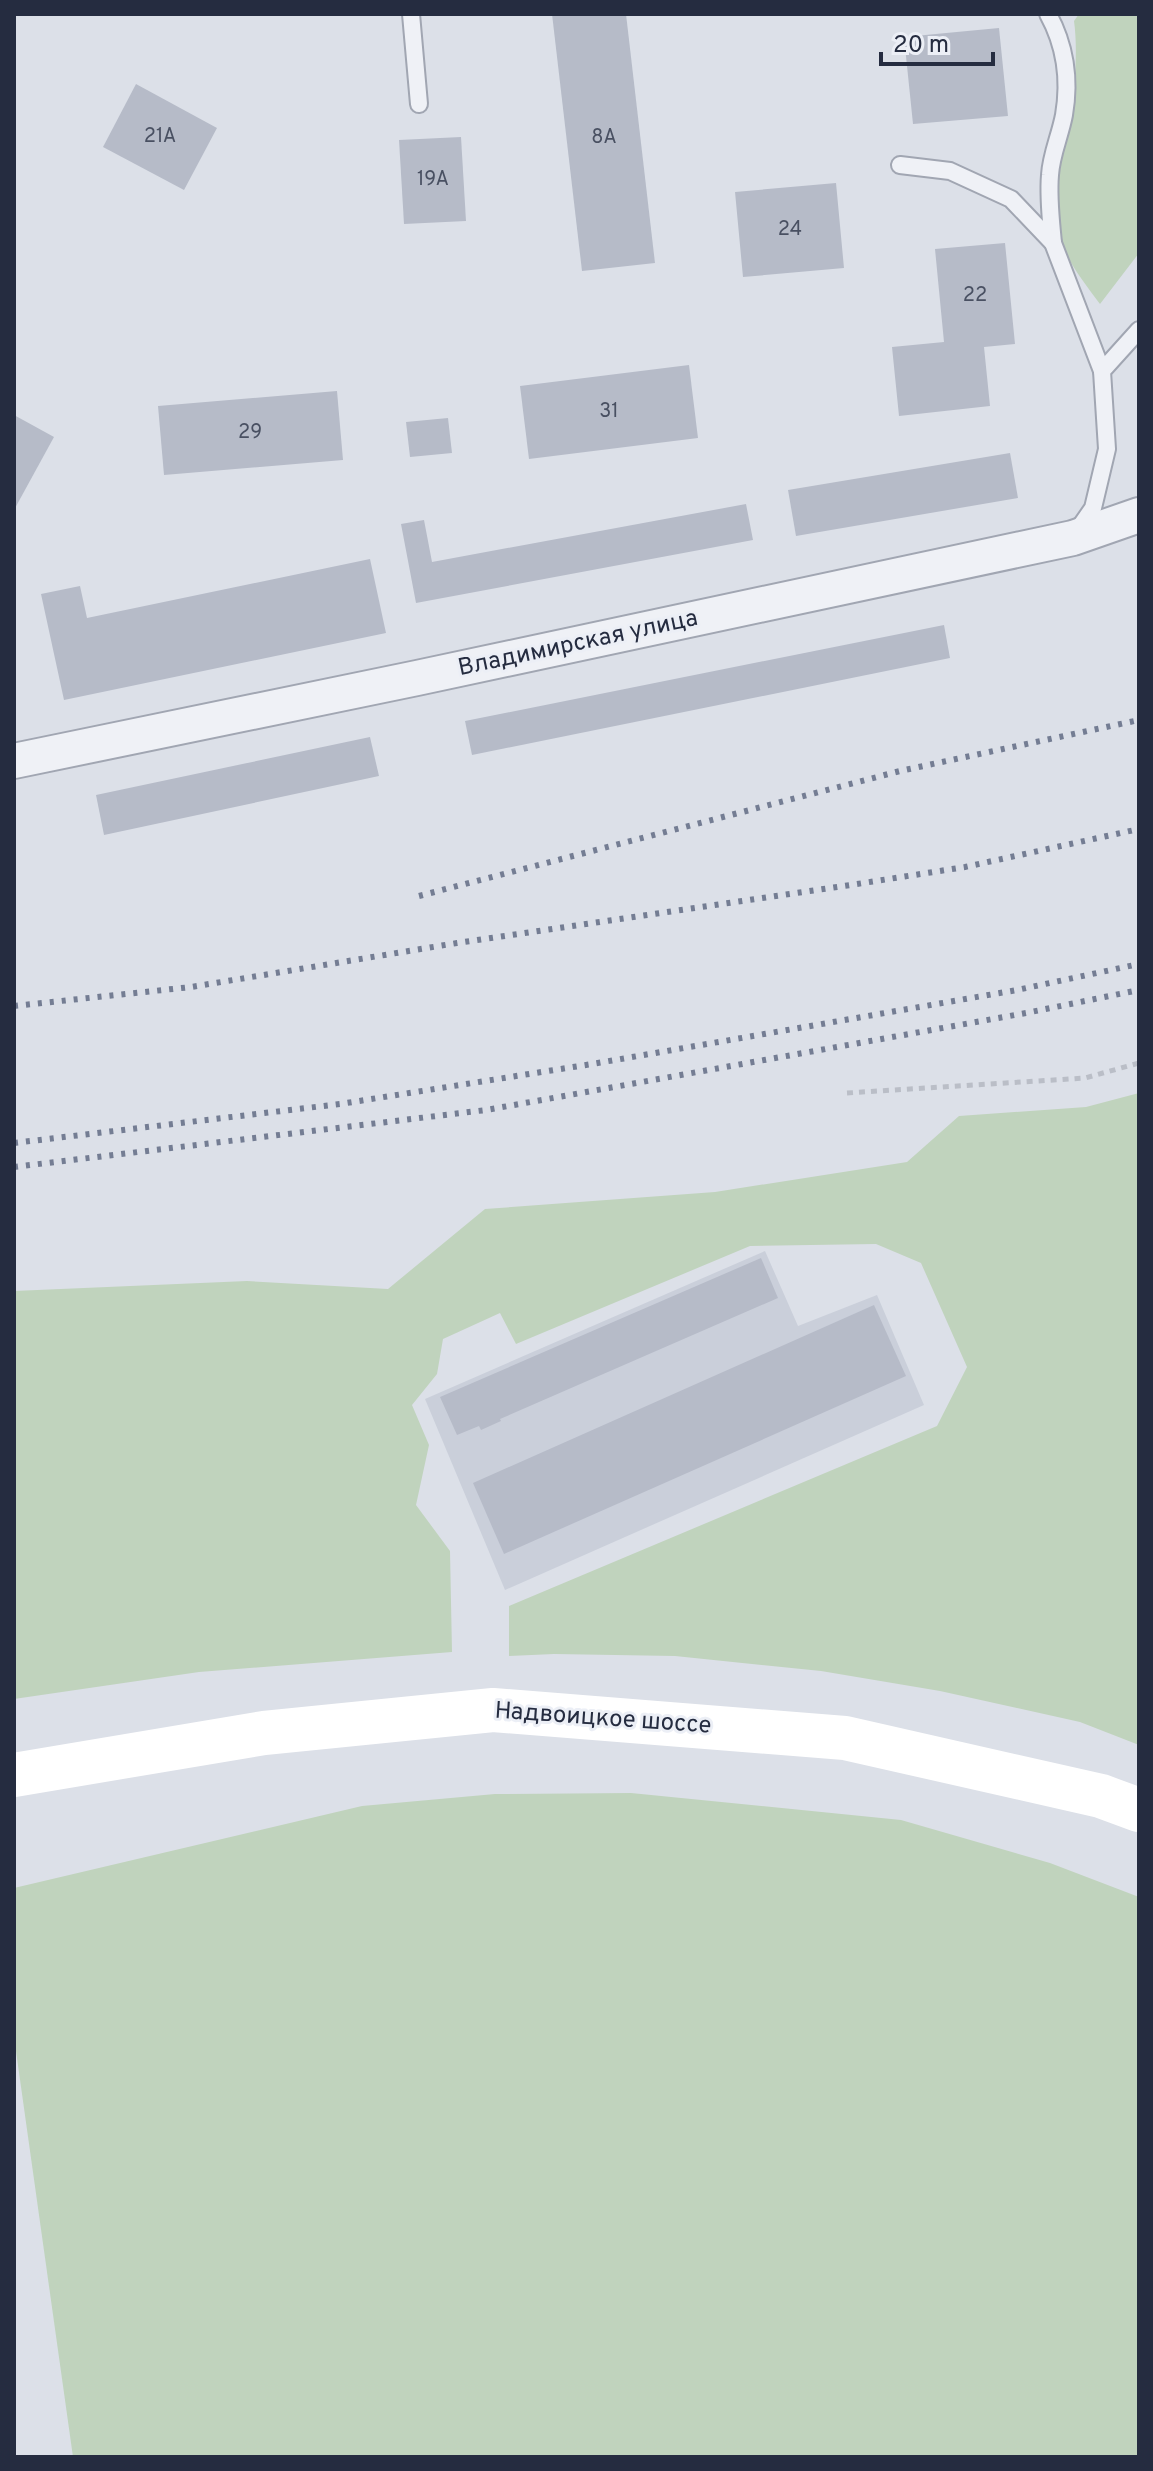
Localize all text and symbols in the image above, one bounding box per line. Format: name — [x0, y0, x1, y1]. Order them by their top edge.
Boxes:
scale bar — [881, 16, 993, 66]
text: 20 m — [893, 31, 949, 61]
house number: 21А — [144, 124, 176, 150]
house number: 8А — [591, 125, 617, 151]
house number: 19А — [417, 167, 449, 193]
house number: 24 — [778, 217, 802, 243]
house number: 22 — [963, 283, 987, 309]
house number: 31 — [599, 399, 619, 425]
house number: 29 — [238, 420, 262, 446]
street label: Владимирская улица — [455, 604, 701, 684]
street label: Надвоицкое шоссе — [494, 1696, 712, 1742]

